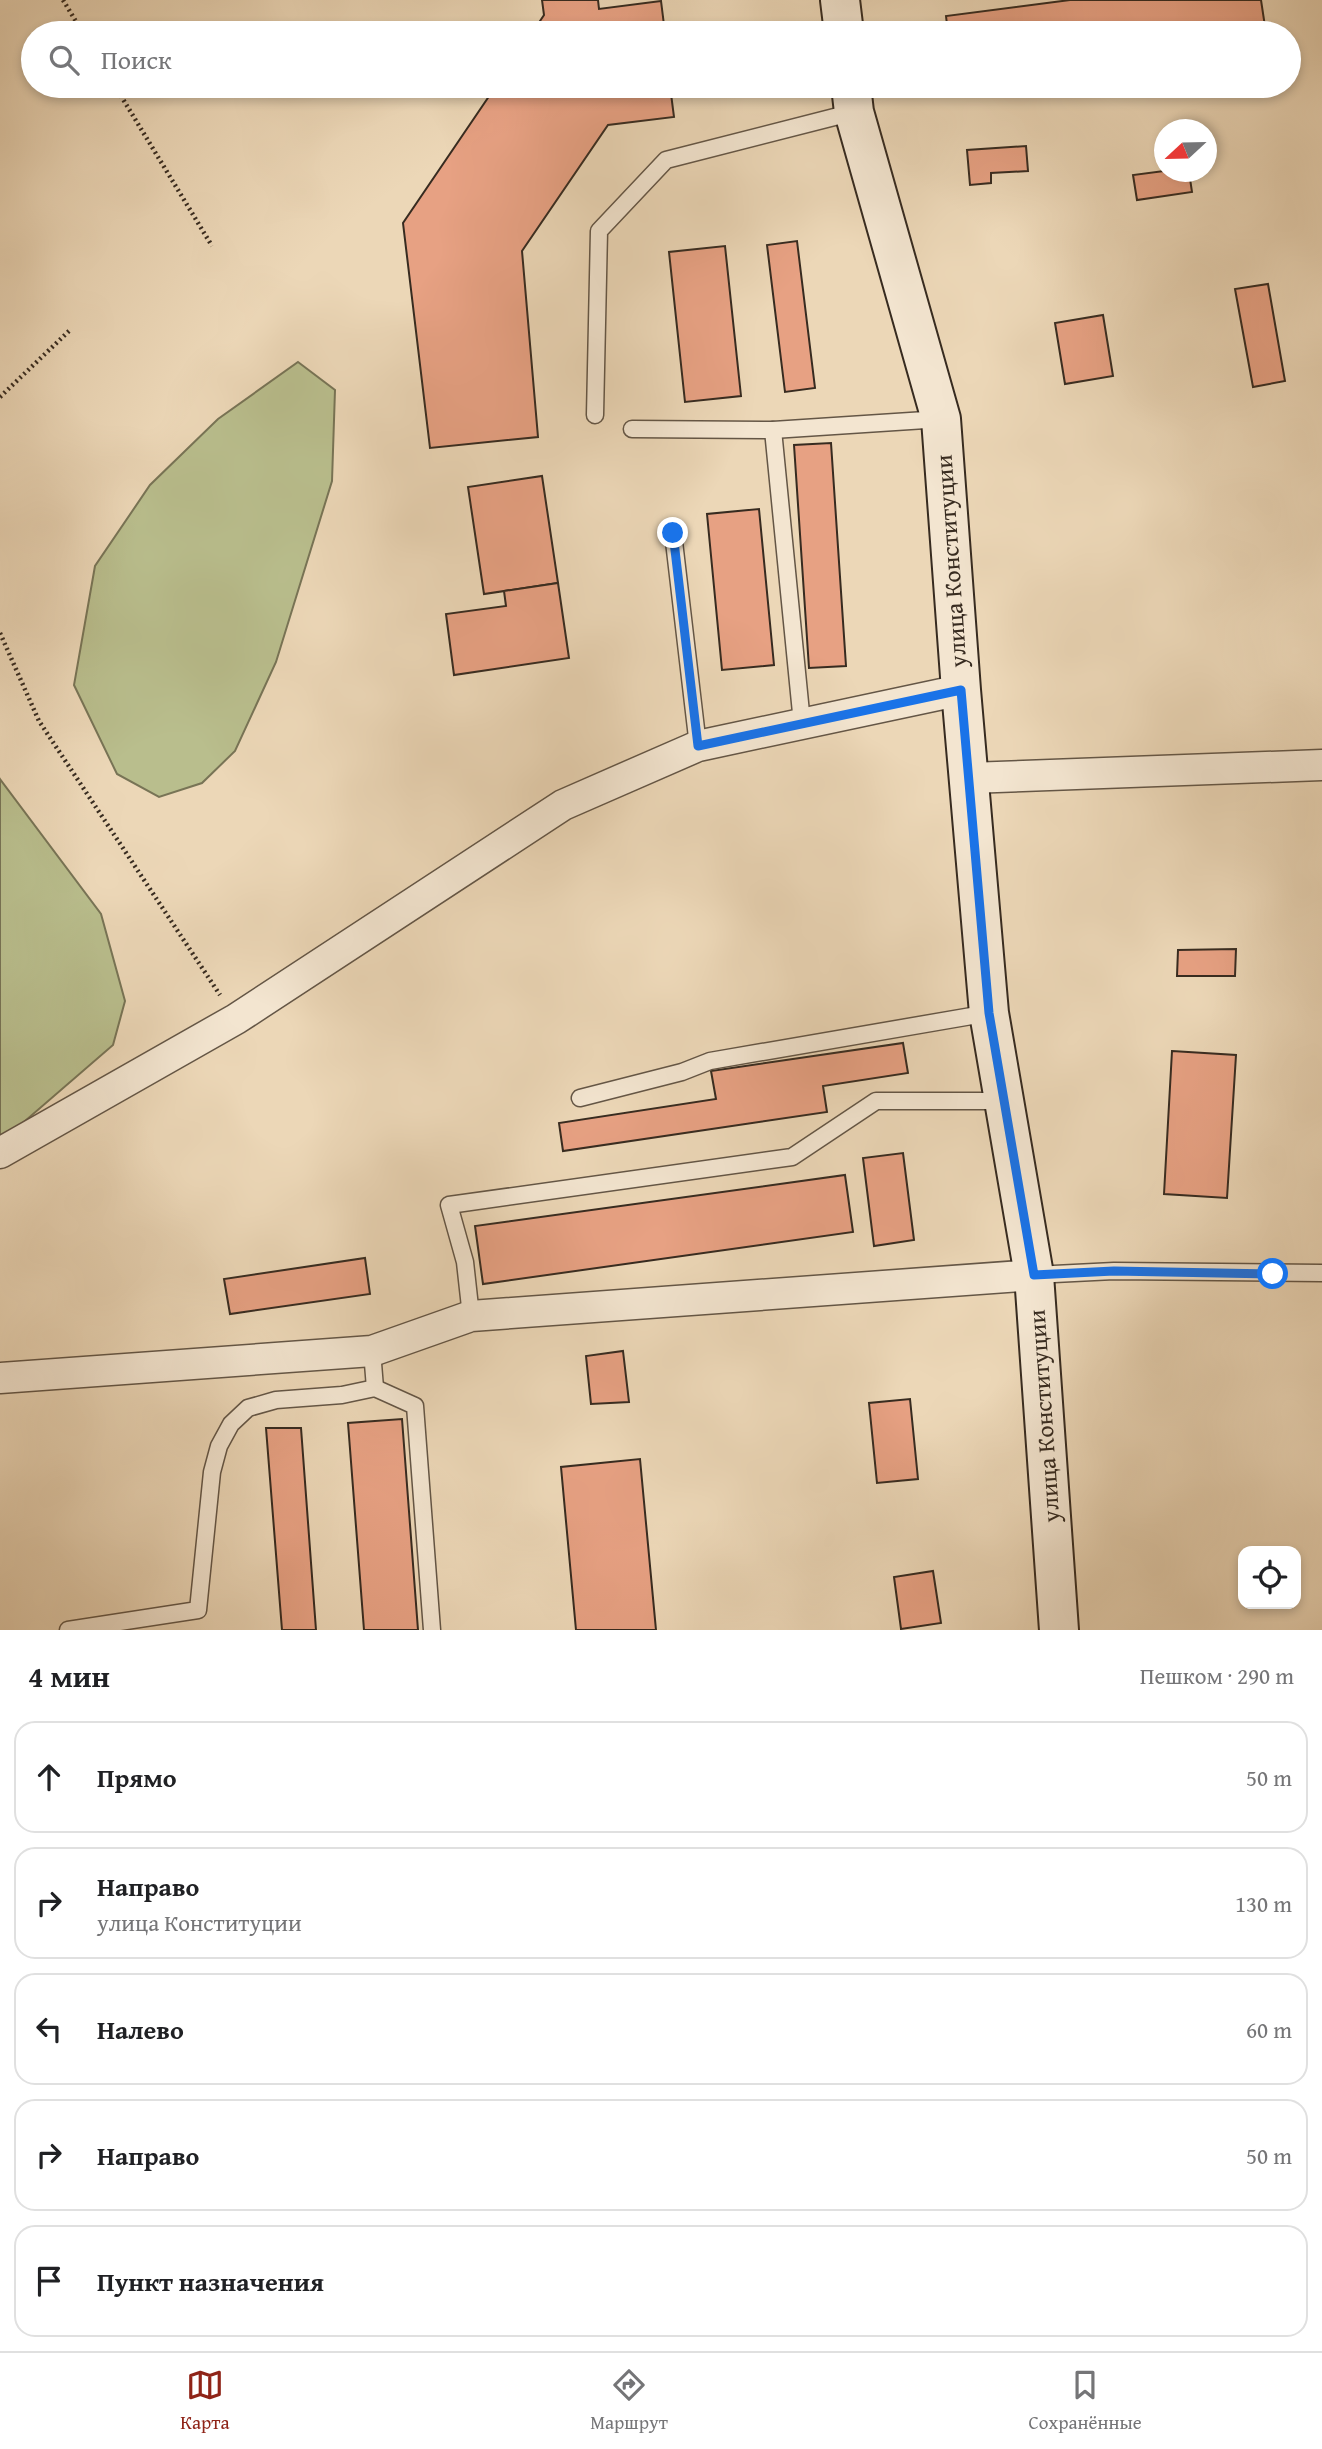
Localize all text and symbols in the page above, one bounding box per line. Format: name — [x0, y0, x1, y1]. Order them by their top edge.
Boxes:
search box — [21, 21, 1301, 98]
text: Поиск — [101, 40, 172, 79]
icon: search — [45, 41, 83, 79]
north arrow — [1154, 119, 1217, 182]
street label: улица Конституции — [926, 453, 975, 670]
route end — [657, 517, 688, 548]
route start — [1257, 1258, 1288, 1289]
street label: улица Конституции — [1019, 1308, 1068, 1525]
map controls — [1238, 1546, 1301, 1609]
button: locate — [1238, 1546, 1301, 1609]
text: 4 мин — [28, 1654, 110, 1698]
text: Пешком · 290 m — [1140, 1659, 1294, 1692]
icon: ahead — [30, 1758, 68, 1796]
text: Прямо — [97, 1758, 177, 1797]
text: 50 m — [1246, 1761, 1292, 1794]
text: Направо — [97, 1867, 199, 1906]
icon: right — [30, 1884, 68, 1922]
text: 130 m — [1235, 1887, 1292, 1920]
text: улица Конституции — [97, 1906, 302, 1939]
icon: left — [30, 2010, 68, 2048]
text: Налево — [97, 2010, 184, 2049]
text: 60 m — [1246, 2013, 1292, 2046]
icon: right — [30, 2136, 68, 2174]
text: Направо — [97, 2136, 199, 2175]
text: 50 m — [1246, 2139, 1292, 2172]
icon: arrive — [30, 2262, 68, 2300]
text: Пункт назначения — [97, 2262, 324, 2301]
tab: Карта — [180, 2366, 230, 2436]
tab: Маршрут — [590, 2366, 668, 2436]
tab: Сохранённые — [1028, 2366, 1142, 2436]

